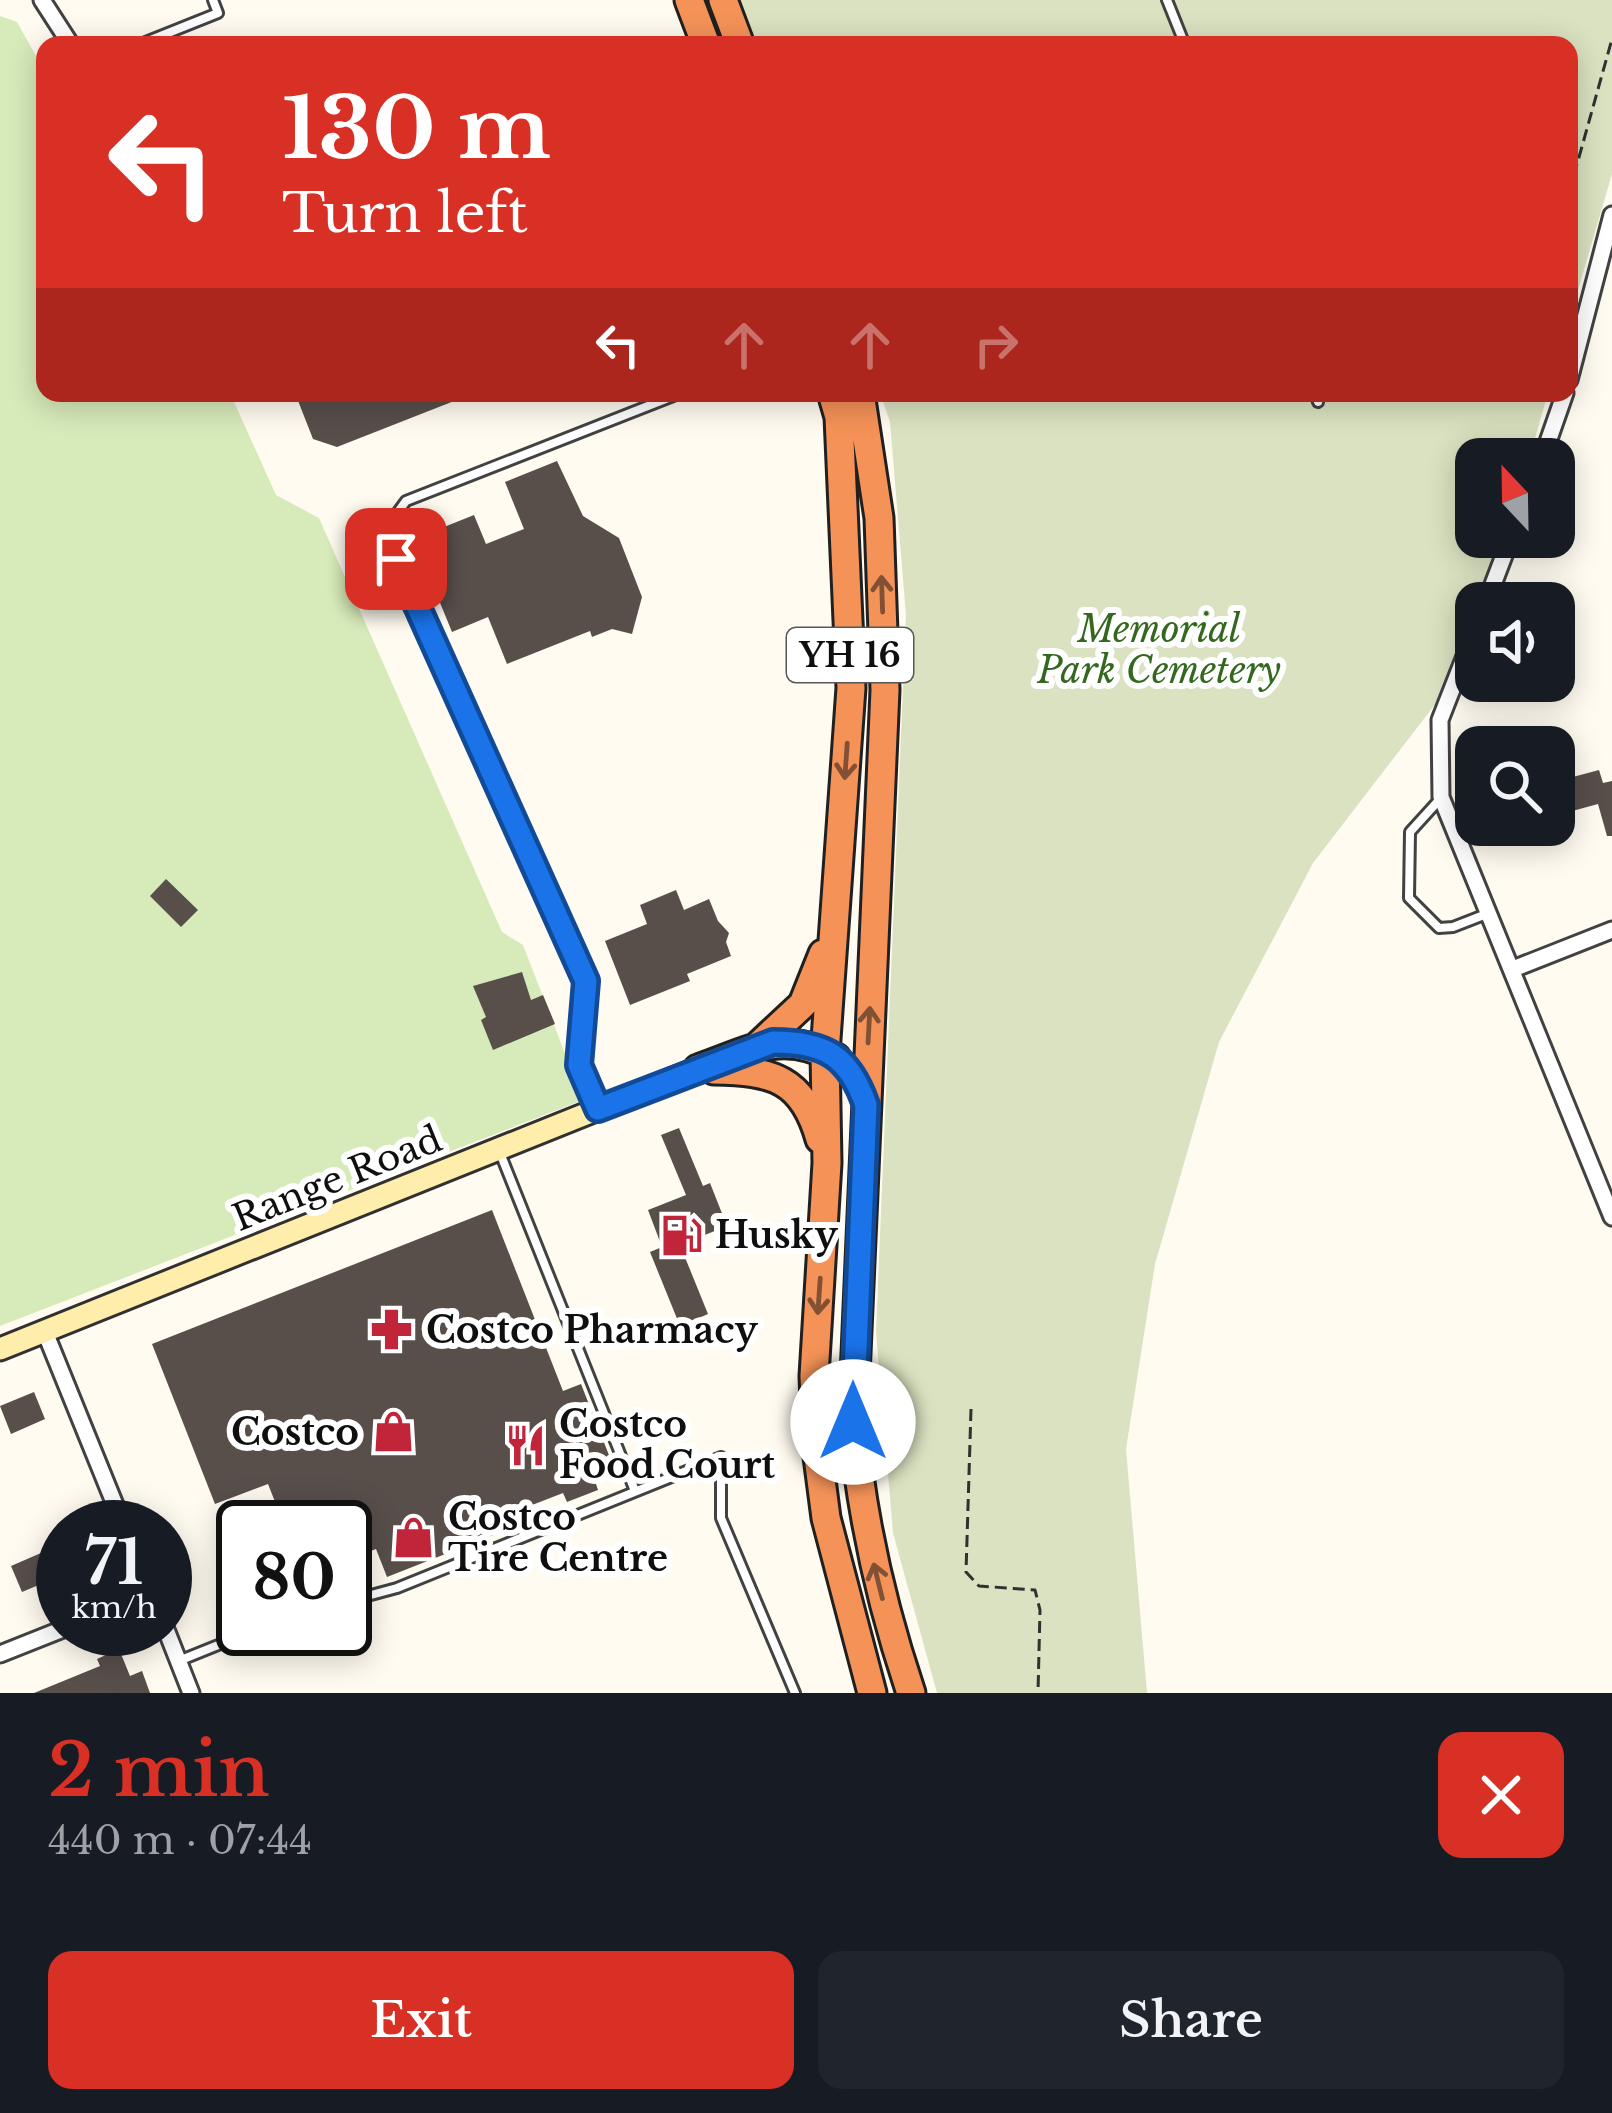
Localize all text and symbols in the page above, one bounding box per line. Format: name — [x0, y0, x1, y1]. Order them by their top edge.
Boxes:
text: 130 m — [282, 77, 551, 181]
icon: left — [84, 84, 240, 240]
text: Turn left — [282, 180, 528, 247]
icon: left — [585, 312, 651, 378]
icon: ahead — [711, 312, 777, 378]
icon: ahead — [837, 312, 903, 378]
icon: right — [963, 312, 1029, 378]
north arrow — [1455, 438, 1575, 558]
map controls — [1455, 438, 1575, 846]
pin — [345, 508, 447, 610]
icon: arrive — [363, 526, 429, 592]
one-way arrow — [870, 575, 893, 614]
button: sound — [1455, 582, 1575, 702]
park label: Memorial Park Cemetery — [1036, 607, 1281, 693]
road number: YH 16 — [787, 628, 913, 682]
button: search — [1455, 726, 1575, 846]
one-way arrow — [834, 741, 857, 780]
one-way arrow — [858, 1006, 881, 1045]
street label: Range Road — [226, 1116, 448, 1241]
fuel station icon: Husky — [658, 1212, 704, 1258]
place label: Husky — [715, 1213, 838, 1258]
one-way arrow — [807, 1276, 830, 1315]
pharmacy icon: Costco Pharmacy — [369, 1307, 415, 1353]
place label: Costco Pharmacy — [426, 1308, 758, 1353]
position arrow — [790, 1359, 916, 1485]
place label: Costco Food Court — [559, 1402, 775, 1488]
shop icon: Costco — [370, 1409, 416, 1455]
place label: Costco — [231, 1410, 359, 1455]
restaurant icon: Costco Food Court — [502, 1422, 548, 1468]
place label: Costco Tire Centre — [448, 1495, 668, 1581]
speed limit sign: 80 — [216, 1500, 372, 1656]
shop icon: Costco Tire Centre — [391, 1515, 437, 1561]
text: 71 — [85, 1526, 143, 1600]
one-way arrow — [866, 1562, 888, 1600]
text: km/h — [71, 1589, 157, 1626]
text: 2 min — [48, 1726, 270, 1815]
button: close — [1438, 1732, 1564, 1858]
text: 440 m · 07:44 — [48, 1816, 312, 1865]
button: Exit — [48, 1951, 794, 2089]
button: Share — [818, 1951, 1564, 2089]

